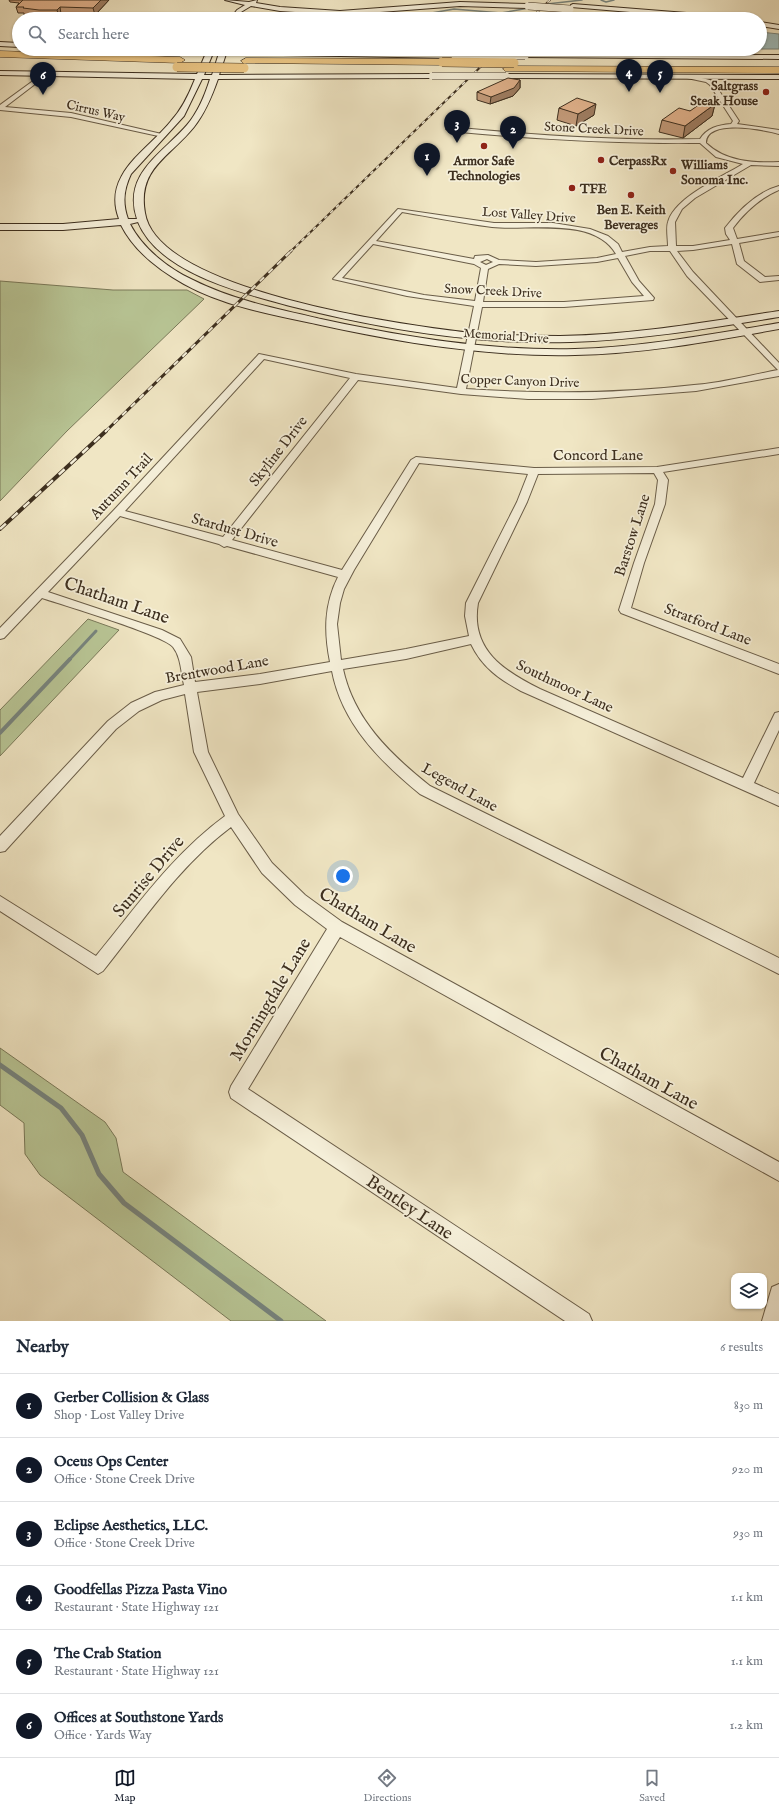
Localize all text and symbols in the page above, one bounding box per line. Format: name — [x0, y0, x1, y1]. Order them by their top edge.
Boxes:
search box — [12, 12, 767, 56]
icon: search — [26, 23, 48, 45]
text: Search here — [58, 25, 129, 44]
pin: 4 — [616, 59, 642, 92]
pin: 5 — [647, 60, 673, 93]
pin: 6 — [30, 62, 56, 95]
place label: Saltgrass Steak House — [690, 78, 758, 110]
marker: Saltgrass Steak House — [761, 87, 771, 97]
street label: Cirrus Way — [65, 96, 127, 127]
pin: 3 — [444, 110, 470, 143]
pin: 2 — [500, 116, 526, 149]
street label: Stone Creek Drive — [544, 118, 644, 141]
marker: Armor Safe Technologies — [479, 141, 489, 151]
pin: 1 — [414, 143, 440, 176]
place label: Armor Safe Technologies — [447, 153, 521, 185]
place label: CerpassRx — [609, 153, 668, 170]
marker: CerpassRx — [596, 155, 606, 165]
place label: Williams Sonoma Inc. — [680, 157, 748, 189]
marker: Williams Sonoma Inc. — [668, 166, 678, 176]
place label: TFE — [579, 181, 607, 198]
marker: TFE — [567, 183, 577, 193]
marker: Ben E. Keith Beverages — [626, 190, 636, 200]
place label: Ben E. Keith Beverages — [596, 202, 667, 234]
street label: Lost Valley Drive — [481, 204, 576, 227]
street label: Snow Creek Drive — [444, 280, 542, 303]
street label: Memorial Drive — [463, 325, 549, 348]
street label: Copper Canyon Drive — [460, 371, 580, 392]
street label: Skyline Drive — [245, 412, 312, 490]
street label: Concord Lane — [553, 446, 643, 465]
street label: Autumn Trail — [85, 449, 157, 524]
street label: Barstow Lane — [610, 492, 655, 579]
street label: Stardust Drive — [189, 509, 280, 552]
street label: Chatham Lane — [61, 573, 172, 630]
street label: Stratford Lane — [661, 599, 754, 650]
street label: Brentwood Lane — [164, 651, 270, 688]
street label: Southmoor Lane — [513, 656, 617, 717]
street label: Legend Lane — [418, 759, 501, 816]
street label: Sunrise Drive — [108, 831, 190, 923]
your location — [333, 866, 353, 886]
street label: Chatham Lane — [314, 883, 420, 959]
street label: Morningdale Lane — [226, 934, 317, 1065]
street label: Chatham Lane — [595, 1043, 702, 1116]
street label: Bentley Lane — [361, 1171, 457, 1246]
map controls — [731, 1273, 767, 1309]
button: layers — [731, 1273, 767, 1309]
text: Nearby — [16, 1337, 69, 1358]
text: 6 results — [720, 1339, 763, 1356]
text: Gerber Collision & Glass — [54, 1388, 209, 1407]
text: 1 — [27, 1397, 31, 1414]
text: 830 m — [734, 1397, 763, 1414]
text: Shop · Lost Valley Drive — [54, 1407, 184, 1424]
text: Oceus Ops Center — [54, 1452, 168, 1471]
text: 2 — [26, 1461, 32, 1478]
text: 920 m — [732, 1461, 763, 1478]
text: Office · Stone Creek Drive — [54, 1471, 195, 1488]
text: Eclipse Aesthetics, LLC. — [54, 1516, 208, 1535]
text: 3 — [27, 1525, 31, 1542]
text: 930 m — [733, 1525, 763, 1542]
text: Office · Stone Creek Drive — [54, 1535, 195, 1552]
text: Goodfellas Pizza Pasta Vino — [54, 1580, 227, 1599]
text: 4 — [26, 1589, 32, 1606]
text: 1.1 km — [731, 1589, 763, 1606]
text: Restaurant · State Highway 121 — [54, 1599, 219, 1616]
text: The Crab Station — [54, 1644, 161, 1663]
text: 5 — [27, 1653, 31, 1670]
text: 1.1 km — [731, 1653, 763, 1670]
text: Restaurant · State Highway 121 — [54, 1663, 219, 1680]
text: Offices at Southstone Yards — [54, 1708, 223, 1727]
text: 6 — [26, 1717, 32, 1734]
text: 1.2 km — [729, 1717, 763, 1734]
text: Office · Yards Way — [54, 1727, 152, 1744]
tab: Map — [114, 1767, 136, 1805]
tab: Directions — [364, 1767, 411, 1805]
tab: Saved — [639, 1767, 665, 1805]

